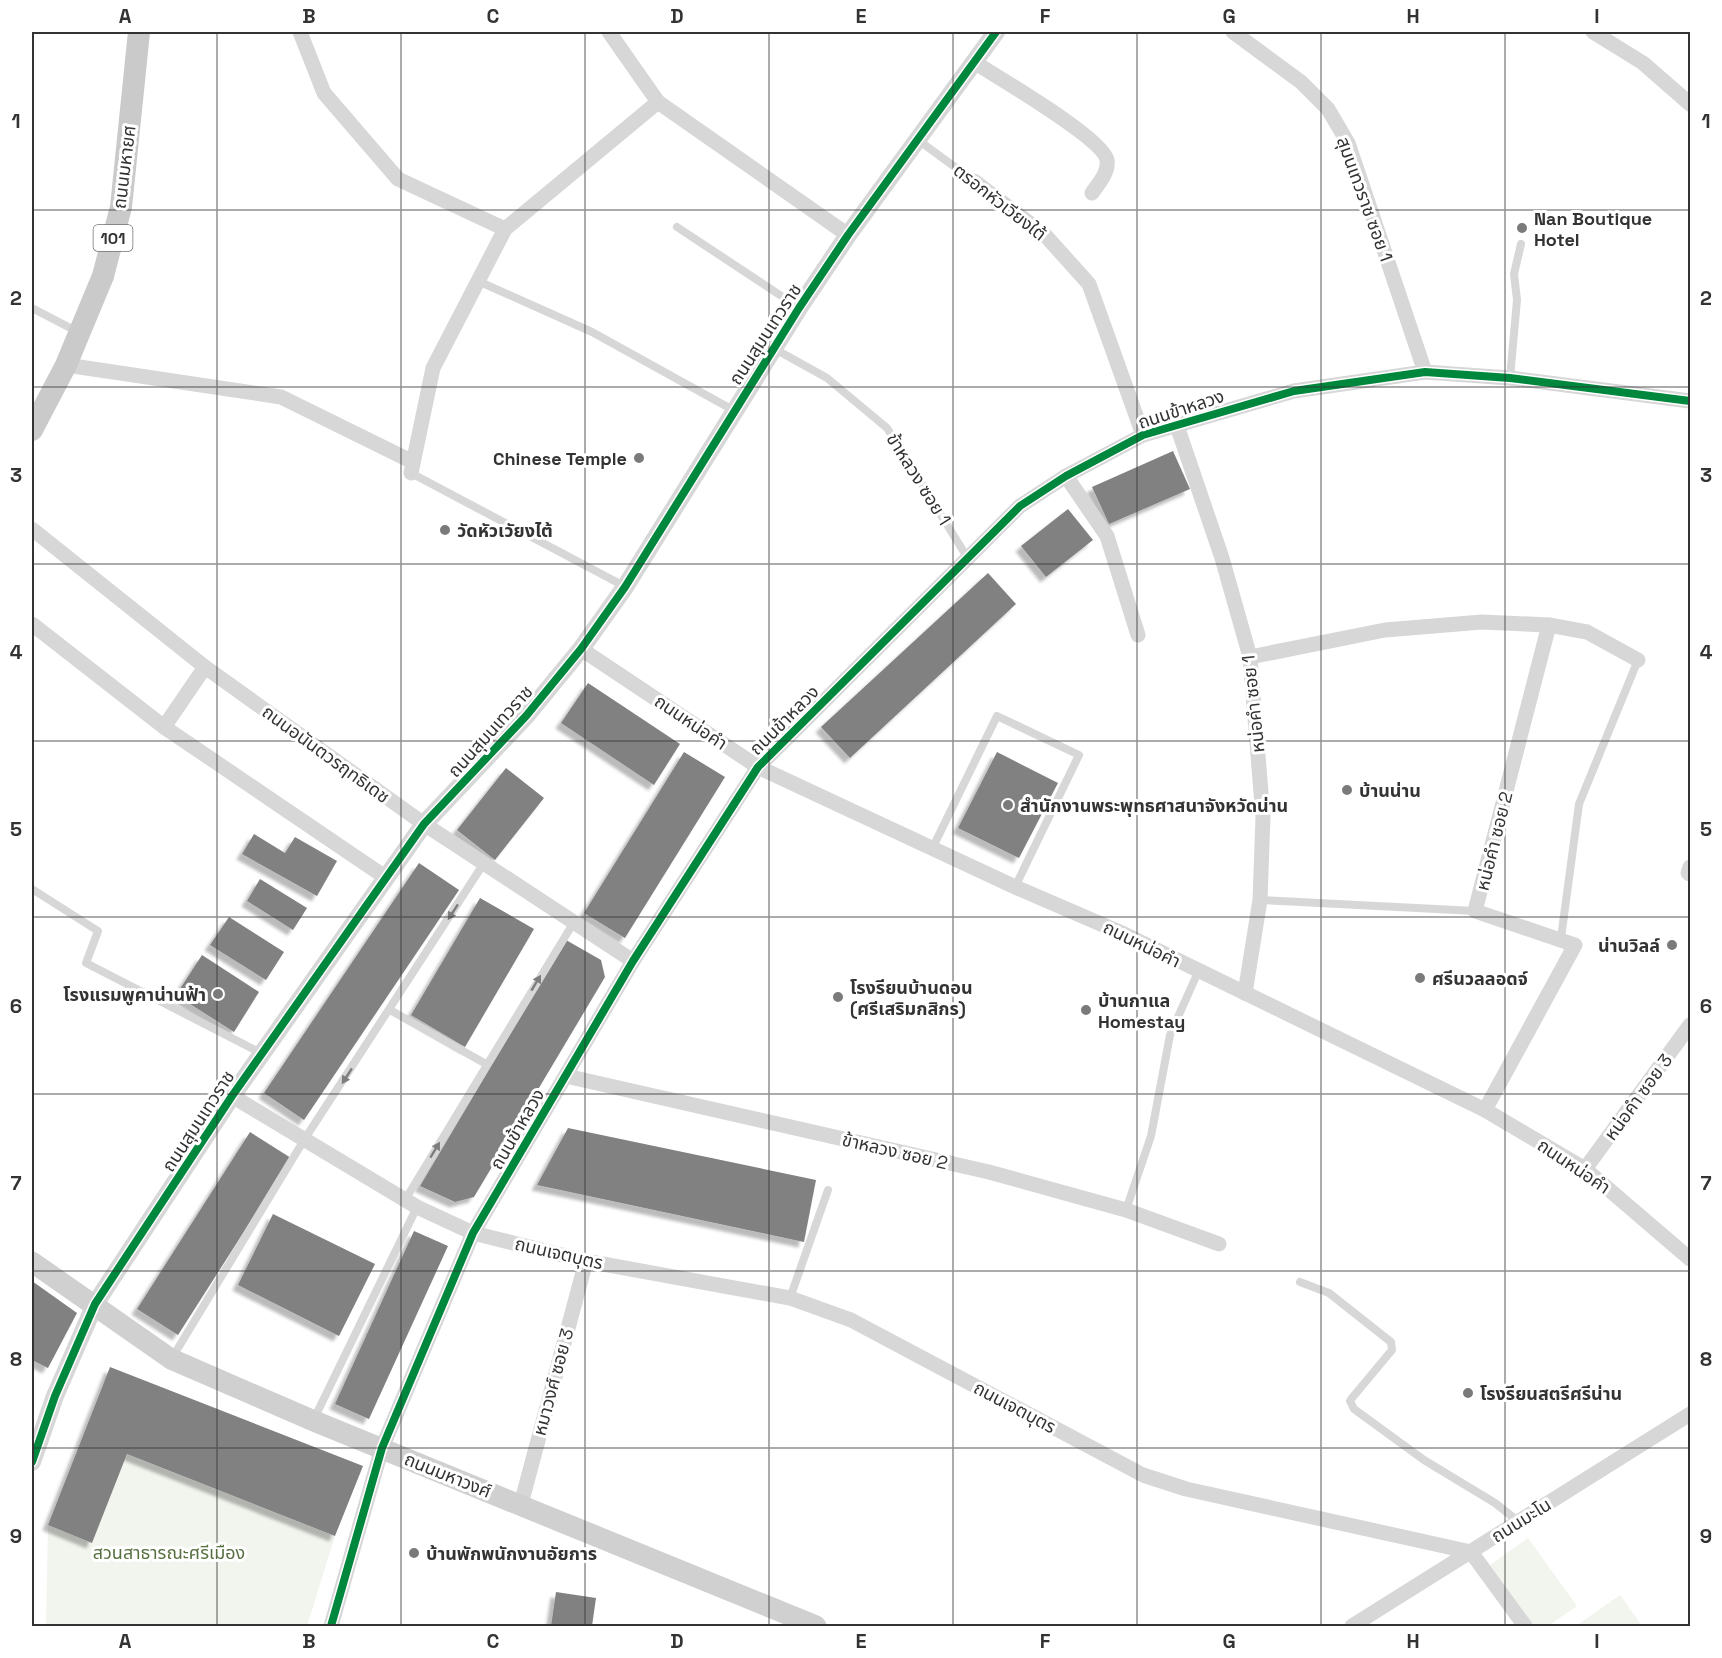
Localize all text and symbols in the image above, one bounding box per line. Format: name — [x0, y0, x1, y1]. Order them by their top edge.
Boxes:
text: A — [119, 3, 132, 29]
text: B — [302, 3, 316, 29]
text: C — [487, 3, 500, 29]
text: D — [670, 3, 684, 29]
text: E — [855, 3, 867, 29]
text: F — [1040, 3, 1051, 29]
text: G — [1222, 3, 1236, 29]
text: H — [1406, 3, 1420, 29]
text: I — [1594, 3, 1600, 29]
text: 1 — [11, 108, 21, 134]
text: 1 — [1701, 108, 1711, 134]
street label: ถนนมหายศ — [107, 124, 141, 210]
street label: สุมนเทวราช ซอย 1 — [1332, 133, 1398, 265]
street label: ตรอกหัวเวียงใต้ — [949, 159, 1051, 245]
place label: Nan Boutique Hotel — [1534, 207, 1652, 251]
marker: Nan Boutique Hotel — [1515, 221, 1529, 235]
road number: 101 — [94, 225, 132, 251]
street label: ถนนสุมนเทวราช — [724, 279, 806, 389]
text: 2 — [10, 285, 22, 311]
text: 2 — [1700, 285, 1712, 311]
street label: ถนนข้าหลวง — [1135, 384, 1227, 434]
street label: ข้าหลวง ซอย 1 — [882, 429, 956, 529]
place label: Chinese Temple — [493, 447, 627, 470]
marker: Chinese Temple — [632, 451, 646, 465]
text: 3 — [10, 462, 22, 488]
text: 3 — [1700, 462, 1712, 488]
place label: วัดหัวเวัยงไต้ — [457, 519, 553, 542]
marker: วัดหัวเวัยงไต้ — [438, 523, 452, 537]
text: 4 — [10, 639, 23, 665]
text: 4 — [1700, 639, 1713, 665]
street label: หน่อคำ ซอย 1 — [1236, 654, 1270, 754]
street label: ถนนสุมนเทวราช — [443, 680, 537, 782]
street label: ถนนข้าหลวง — [744, 680, 824, 760]
street label: ถนนหน่อคำ — [650, 689, 732, 755]
street label: ถนนอนันตวรฤทธิเดช — [258, 700, 394, 808]
place label: บ้านน่าน — [1359, 779, 1421, 802]
marker: บ้านน่าน — [1340, 783, 1354, 797]
street label: หน่อคำ ซอย 2 — [1471, 789, 1517, 893]
place label: สำนักงานพระพุทธศาสนาจังหวัดน่าน — [1020, 794, 1288, 817]
marker: สำนักงานพระพุทธศาสนาจังหวัดน่าน — [1001, 798, 1015, 812]
text: 5 — [10, 816, 22, 842]
text: 5 — [1700, 816, 1712, 842]
one-way arrow — [448, 904, 459, 920]
street label: ถนนหน่อคำ — [1100, 915, 1184, 973]
place label: น่านวิลล์ — [1598, 934, 1660, 957]
marker: น่านวิลล์ — [1665, 938, 1679, 952]
place label: ศรีนวลลอดจ์ — [1432, 967, 1528, 990]
marker: ศรีนวลลอดจ์ — [1413, 971, 1427, 985]
one-way arrow — [531, 975, 542, 991]
place label: โรงรียนบ้านดอน (ศรีเสริมกสิกร) — [850, 976, 973, 1020]
place label: โรงแรมพูคาน่านฟ้า — [63, 983, 206, 1006]
marker: โรงแรมพูคาน่านฟ้า — [211, 987, 225, 1001]
place label: บ้านกาแล Homestay — [1098, 989, 1185, 1033]
marker: โรงรียนบ้านดอน (ศรีเสริมกสิกร) — [831, 990, 845, 1004]
text: 6 — [10, 993, 22, 1019]
text: 6 — [1700, 993, 1712, 1019]
marker: บ้านกาแล Homestay — [1079, 1003, 1093, 1017]
street label: หน่อคำ ซอย 3 — [1599, 1049, 1677, 1145]
street label: ถนนสุมนเทวราช — [157, 1066, 239, 1176]
one-way arrow — [341, 1067, 353, 1083]
street label: ถนนข้าหลวง — [485, 1085, 549, 1173]
street label: ข้าหลวง ซอย 2 — [840, 1128, 950, 1174]
street label: ถนนหน่อคำ — [1533, 1133, 1615, 1199]
one-way arrow — [430, 1141, 440, 1158]
text: 7 — [10, 1170, 22, 1196]
text: 7 — [1700, 1170, 1712, 1196]
street label: ถนนเจตบุตร — [513, 1232, 606, 1274]
street label: หมาวงศ์ ซอย 3 — [528, 1326, 578, 1438]
text: 8 — [10, 1346, 22, 1372]
text: 8 — [1700, 1346, 1712, 1372]
street label: ถนนเจตบุตร — [970, 1376, 1060, 1438]
place label: โรงรียนสตรีศรีน่าน — [1480, 1382, 1622, 1405]
marker: โรงรียนสตรีศรีน่าน — [1461, 1386, 1475, 1400]
street label: ถนนมหาวงศ์ — [401, 1447, 495, 1503]
street label: ถนนมะโน — [1487, 1493, 1555, 1547]
text: 9 — [10, 1523, 22, 1549]
text: 9 — [1700, 1523, 1712, 1549]
park label: สวนสาธารณะศรีเมือง — [93, 1541, 245, 1564]
place label: บ้านพักพนักงานอัยการ — [426, 1542, 597, 1565]
marker: บ้านพักพนักงานอัยการ — [407, 1546, 421, 1560]
text: A — [119, 1628, 132, 1654]
text: B — [302, 1628, 316, 1654]
text: C — [487, 1628, 500, 1654]
text: D — [670, 1628, 684, 1654]
text: E — [855, 1628, 867, 1654]
text: F — [1040, 1628, 1051, 1654]
text: G — [1222, 1628, 1236, 1654]
text: H — [1406, 1628, 1420, 1654]
text: I — [1594, 1628, 1600, 1654]

